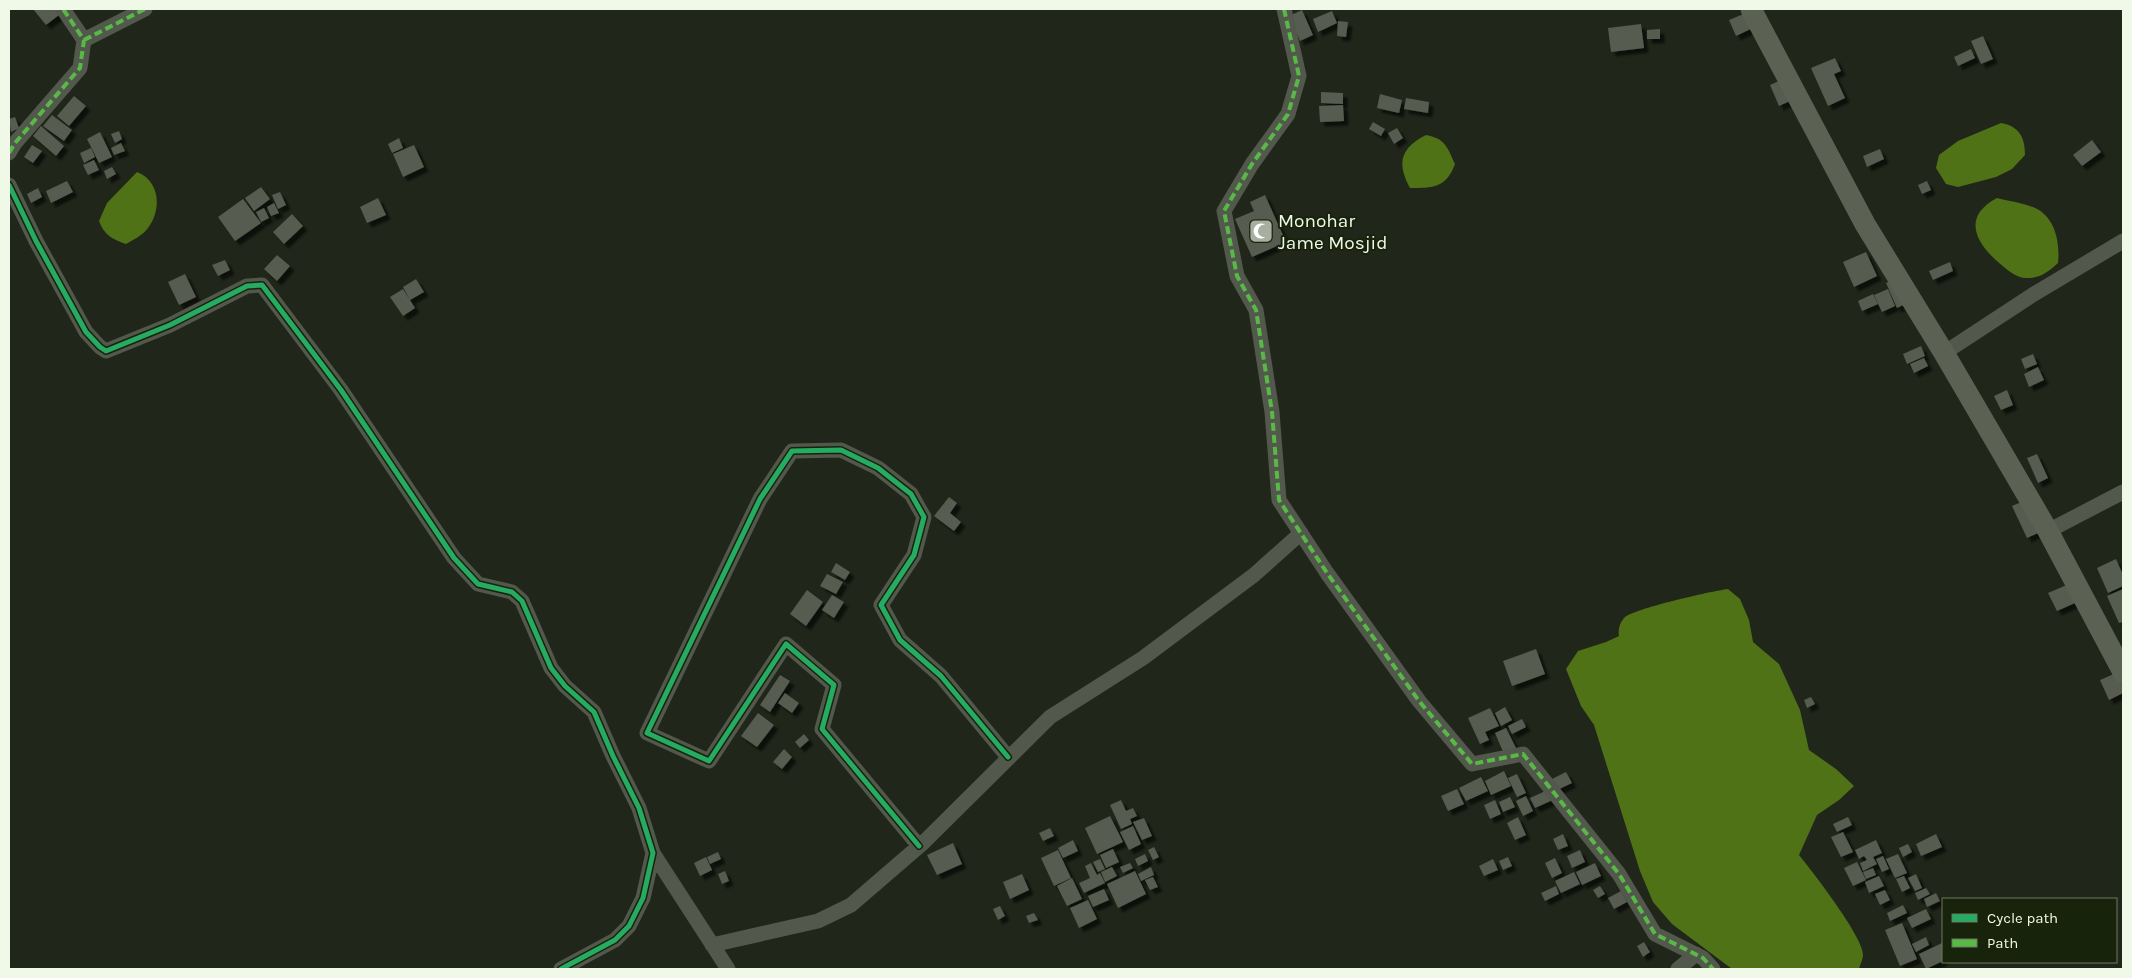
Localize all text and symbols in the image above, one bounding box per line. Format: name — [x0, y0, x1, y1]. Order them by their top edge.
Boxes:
place label: Monohar Jame Mosjid — [1278, 210, 1388, 254]
mosque icon: Monohar Jame Mosjid — [1248, 218, 1274, 244]
legend — [1942, 898, 2117, 963]
text: Cycle path — [1987, 909, 2058, 927]
text: Path — [1987, 934, 2018, 952]

